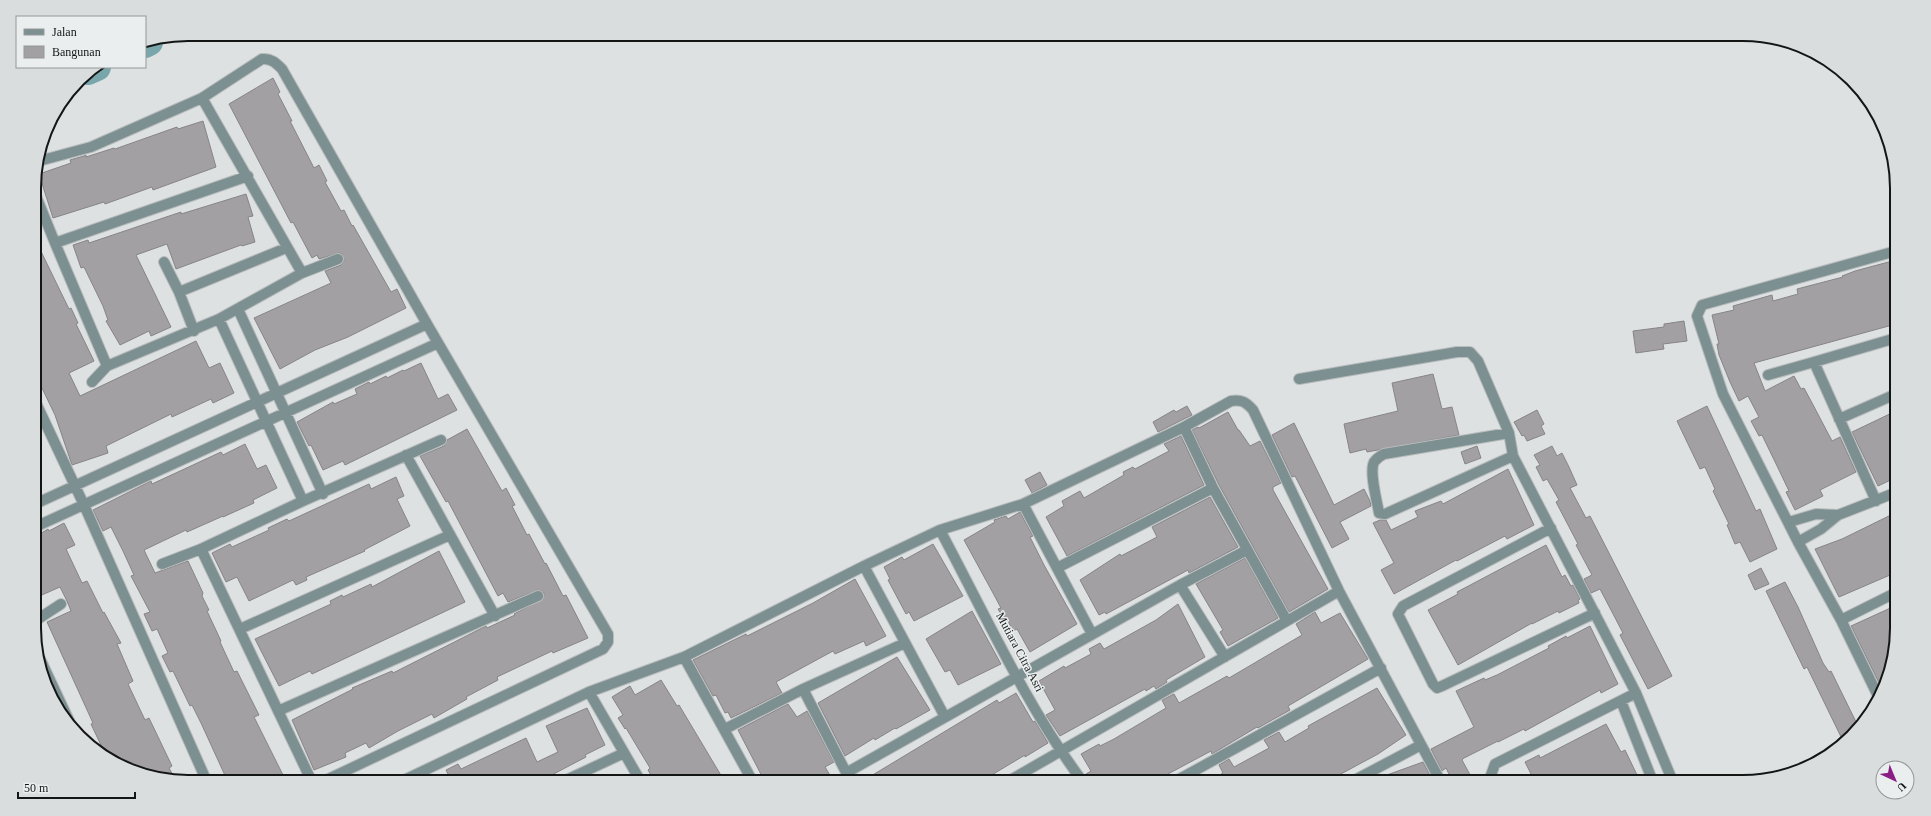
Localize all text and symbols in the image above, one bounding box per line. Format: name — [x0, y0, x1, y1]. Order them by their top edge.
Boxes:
legend — [16, 16, 146, 68]
text: Jalan — [52, 25, 77, 39]
text: Bangunan — [52, 45, 101, 59]
street label: Mutiara Citra Asri — [993, 610, 1047, 695]
north arrow — [1875, 760, 1915, 800]
scale bar — [18, 774, 135, 800]
text: U — [1895, 780, 1909, 794]
text: 50 m — [24, 781, 49, 795]

